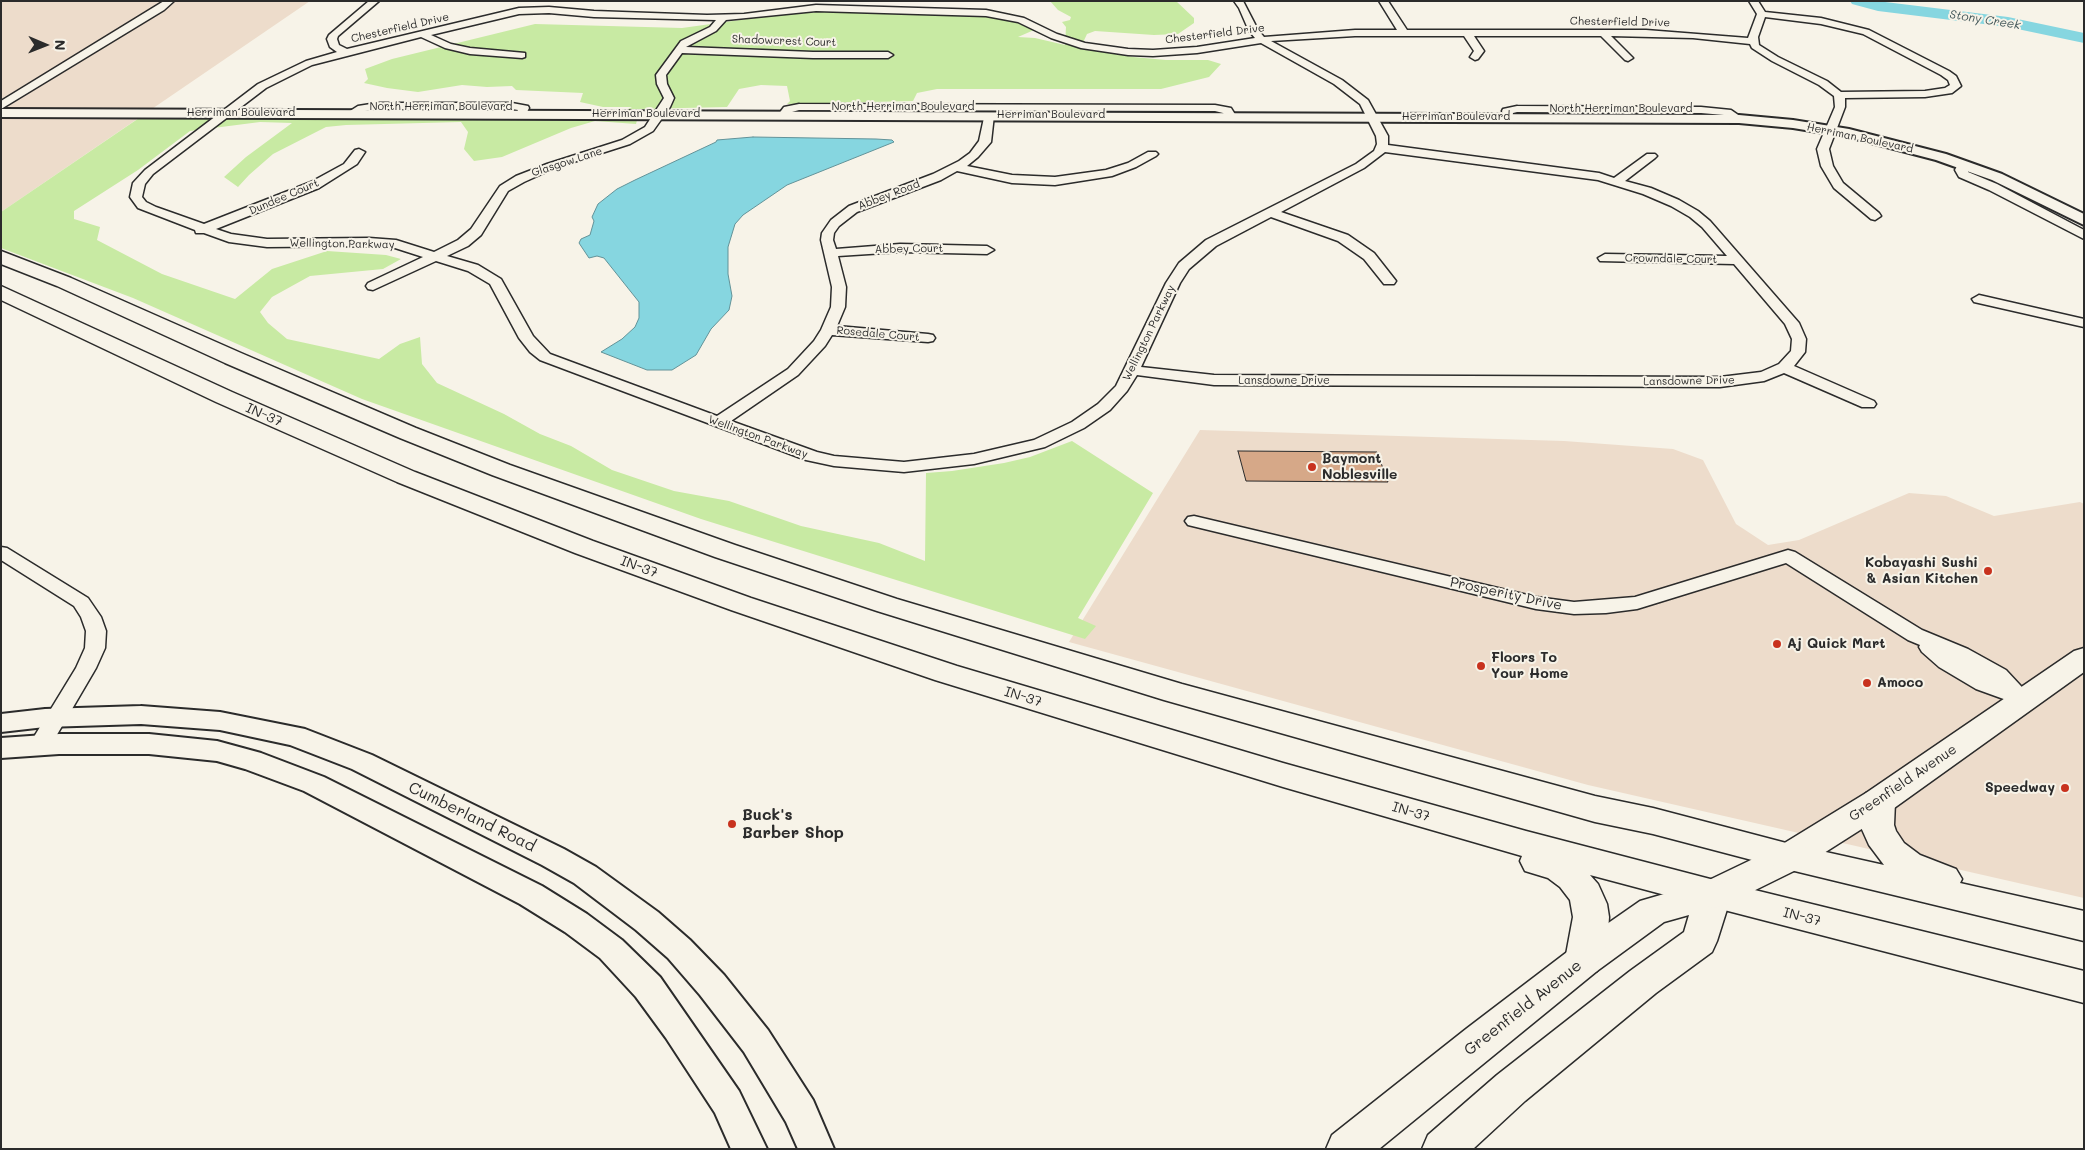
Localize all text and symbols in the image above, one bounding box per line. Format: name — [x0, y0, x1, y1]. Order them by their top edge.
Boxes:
water label: Stony Creek — [1948, 7, 2022, 33]
street label: Chesterfield Drive — [350, 10, 450, 46]
street label: Chesterfield Drive — [1570, 15, 1670, 29]
north arrow — [20, 20, 70, 70]
street label: Chesterfield Drive — [1164, 21, 1266, 47]
street label: Shadowcrest Court — [732, 33, 836, 49]
text: N — [51, 40, 70, 51]
street label: North Herriman Boulevard — [369, 100, 513, 114]
street label: North Herriman Boulevard — [831, 100, 975, 114]
street label: North Herriman Boulevard — [1549, 102, 1693, 116]
street label: Herriman Boulevard — [187, 106, 295, 120]
street label: Herriman Boulevard — [592, 107, 700, 121]
street label: Herriman Boulevard — [997, 108, 1105, 122]
street label: Herriman Boulevard — [1402, 110, 1510, 124]
street label: Herriman Boulevard — [1806, 120, 1914, 156]
street label: Glasgow Lane — [530, 144, 604, 180]
street label: Dundee Court — [247, 176, 321, 218]
street label: Abbey Road — [856, 177, 922, 213]
street label: Wellington Parkway — [289, 236, 395, 252]
street label: Abbey Court — [875, 242, 943, 256]
street label: Crowndale Court — [1625, 252, 1717, 266]
street label: Wellington Parkway — [1120, 283, 1178, 383]
street label: Rosedale Court — [836, 324, 920, 344]
street label: Lansdowne Drive — [1238, 374, 1330, 388]
street label: Lansdowne Drive — [1643, 374, 1735, 388]
street label: IN-37 — [243, 400, 285, 430]
street label: Wellington Parkway — [706, 413, 810, 461]
place label: Baymont Noblesville — [1322, 451, 1397, 484]
marker: Baymont Noblesville — [1306, 461, 1318, 473]
street label: IN-37 — [618, 553, 660, 581]
place label: Kobayashi Sushi & Asian Kitchen — [1865, 555, 1978, 588]
marker: Kobayashi Sushi & Asian Kitchen — [1982, 565, 1994, 577]
street label: Prosperity Drive — [1448, 574, 1564, 614]
place label: Aj Quick Mart — [1787, 636, 1885, 652]
marker: Aj Quick Mart — [1771, 638, 1783, 650]
place label: Floors To Your Home — [1491, 650, 1568, 682]
marker: Floors To Your Home — [1475, 660, 1487, 672]
place label: Amoco — [1877, 675, 1923, 691]
marker: Amoco — [1861, 677, 1873, 689]
street label: IN-37 — [1002, 683, 1044, 711]
street label: Greenfield Avenue — [1846, 741, 1960, 825]
street label: Cumberland Road — [405, 778, 539, 856]
place label: Speedway — [1985, 780, 2055, 796]
marker: Speedway — [2059, 782, 2071, 794]
street label: IN-37 — [1390, 799, 1432, 825]
place label: Buck's Barber Shop — [742, 805, 844, 843]
marker: Buck's Barber Shop — [726, 818, 738, 830]
street label: IN-37 — [1781, 904, 1823, 930]
street label: Greenfield Avenue — [1460, 956, 1586, 1060]

